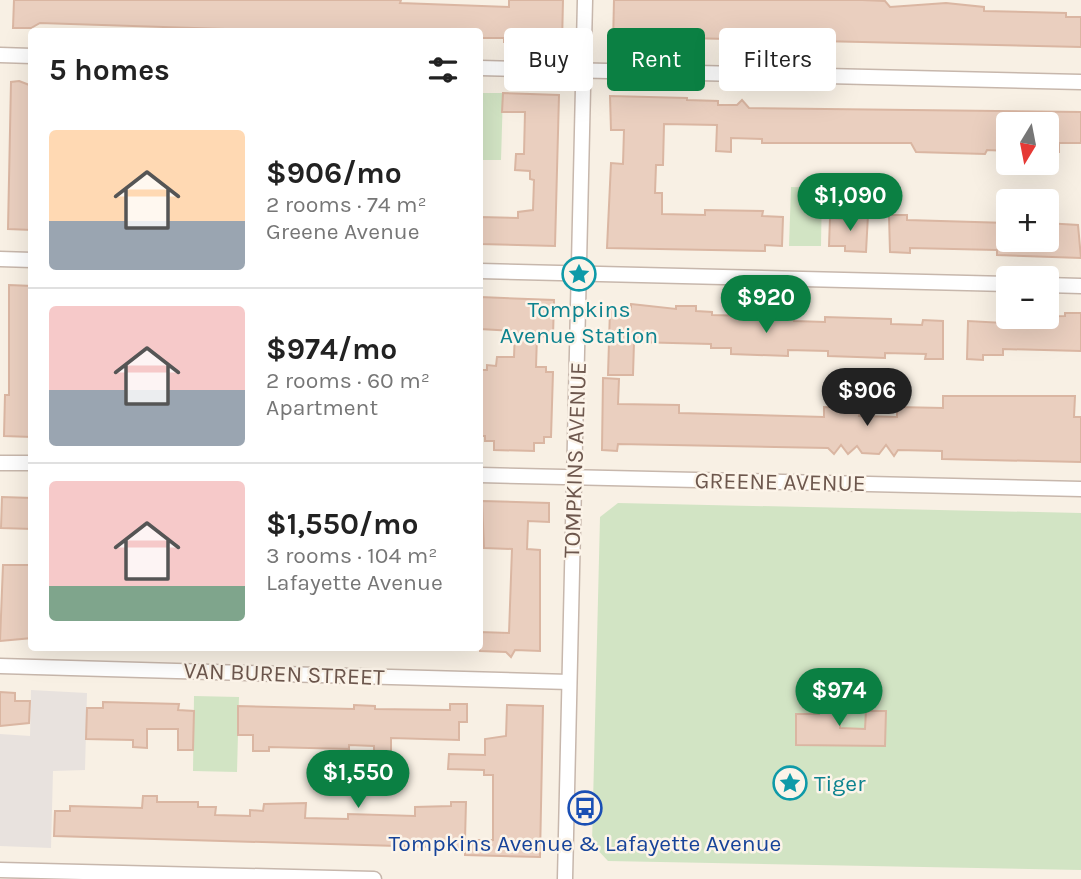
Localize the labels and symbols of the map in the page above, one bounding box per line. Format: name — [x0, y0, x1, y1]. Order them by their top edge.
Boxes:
north arrow — [996, 112, 1059, 175]
pin: $1,090 — [793, 174, 907, 233]
place icon: Tompkins Avenue Station — [560, 255, 598, 293]
pin: $920 — [725, 276, 807, 335]
place label: Tompkins Avenue Station — [500, 296, 658, 349]
street label: TOMPKINS AVENUE — [558, 361, 592, 559]
pin: $906 — [826, 368, 908, 428]
street label: GREENE AVENUE — [694, 467, 866, 497]
street label: VAN BUREN STREET — [183, 657, 385, 691]
pin: $974 — [798, 668, 880, 728]
pin: $1,550 — [301, 750, 415, 810]
place icon: Tiger — [771, 764, 809, 802]
place label: Tiger — [814, 770, 866, 797]
bus stop icon: Tompkins Avenue & Lafayette Avenue — [566, 789, 604, 827]
place label: Tompkins Avenue & Lafayette Avenue — [389, 830, 781, 857]

